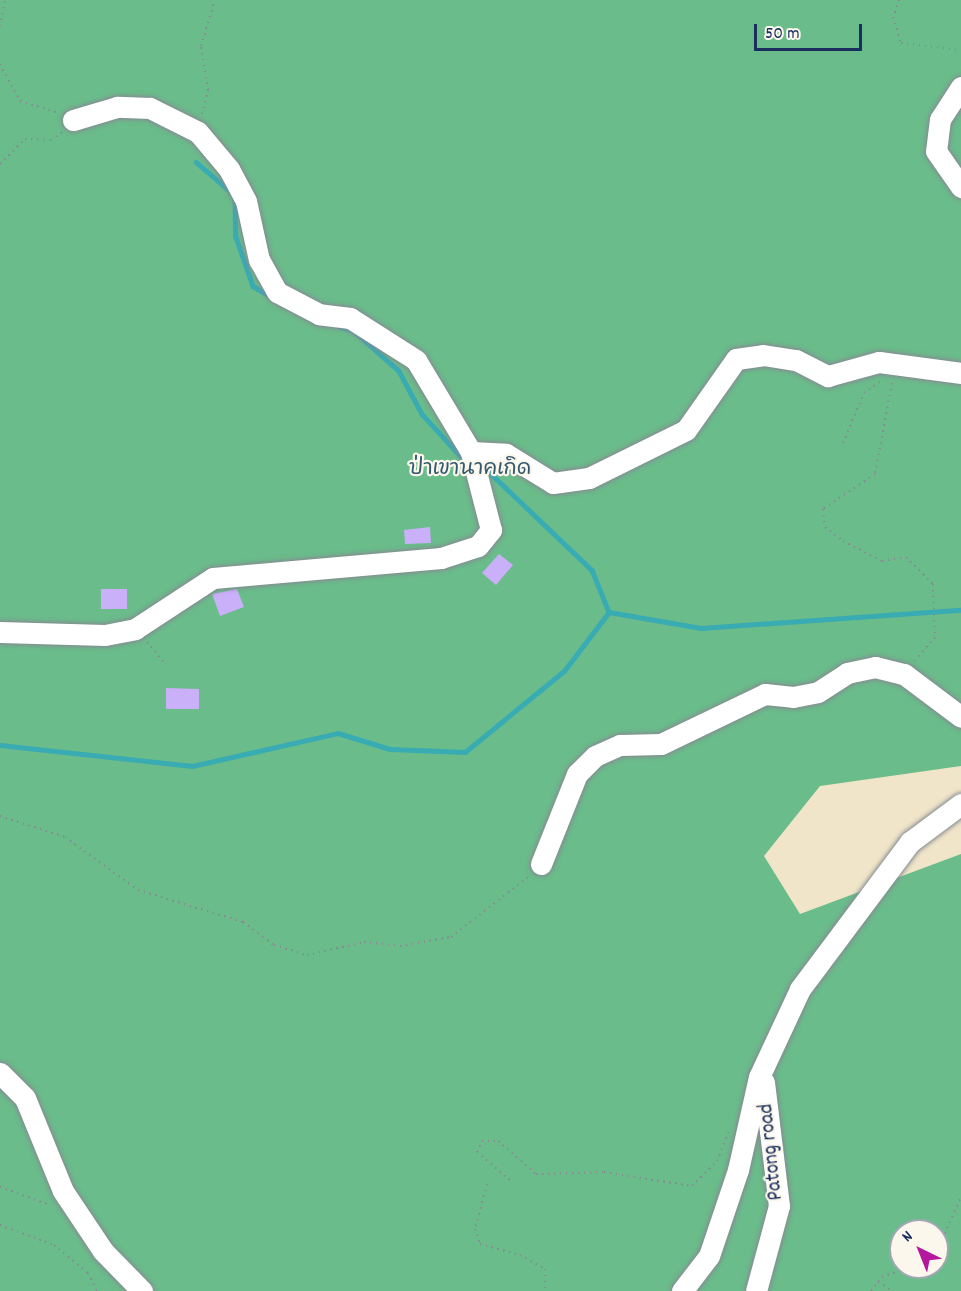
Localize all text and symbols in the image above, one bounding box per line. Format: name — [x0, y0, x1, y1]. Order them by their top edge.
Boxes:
scale bar — [757, 12, 865, 50]
text: 50 m — [765, 22, 800, 47]
park label: ป่าเขานาคเกิด — [409, 457, 531, 483]
street label: Patong road — [754, 1102, 790, 1202]
north arrow — [889, 1219, 949, 1279]
text: N — [897, 1226, 918, 1248]

